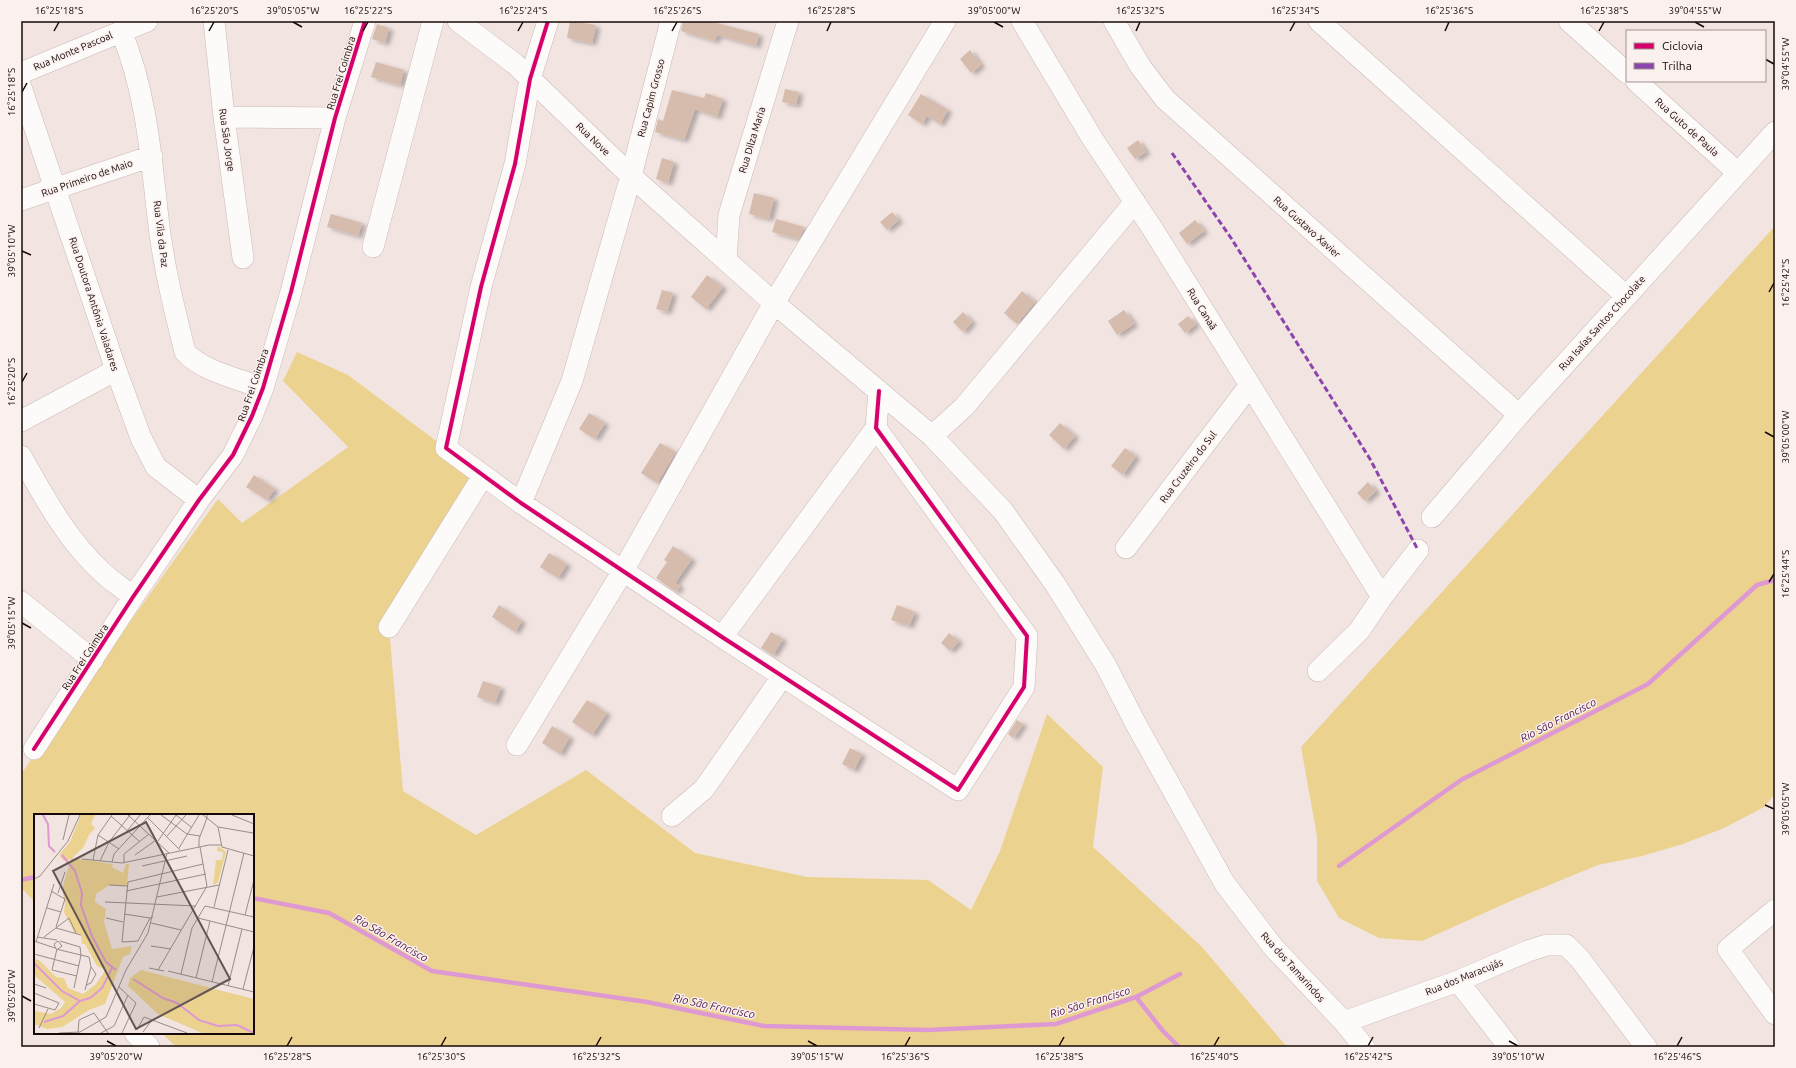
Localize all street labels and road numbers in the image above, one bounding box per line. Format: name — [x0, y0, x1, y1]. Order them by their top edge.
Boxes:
street label: Rua Monte Pascoal — [32, 29, 115, 73]
street label: Rua Frei Coimbra — [325, 35, 357, 111]
street label: Rua Capim Grosso — [635, 57, 667, 138]
street label: Rua Guto de Paula — [1653, 95, 1721, 159]
street label: Rua Dilza Maria — [737, 106, 767, 174]
street label: Rua São Jorge — [217, 108, 237, 172]
street label: Rua Nove — [574, 120, 612, 158]
street label: Rua Primeiro de Maio — [40, 157, 134, 199]
street label: Rua Gustavo Xavier — [1271, 194, 1343, 260]
street label: Rua Vila da Paz — [151, 200, 171, 269]
street label: Rua Doutora Antônia Valadares — [67, 236, 121, 372]
street label: Rua Isaías Santos Chocolate — [1557, 273, 1647, 373]
street label: Rua Canaã — [1185, 286, 1219, 332]
street label: Rua Frei Coimbra — [235, 347, 271, 423]
street label: Rua Cruzeiro do Sul — [1157, 429, 1219, 505]
street label: Rua Frei Coimbra — [60, 622, 110, 692]
street label: Rua dos Tamarindos — [1259, 930, 1327, 1004]
street label: Rua dos Maracujás — [1424, 956, 1504, 998]

